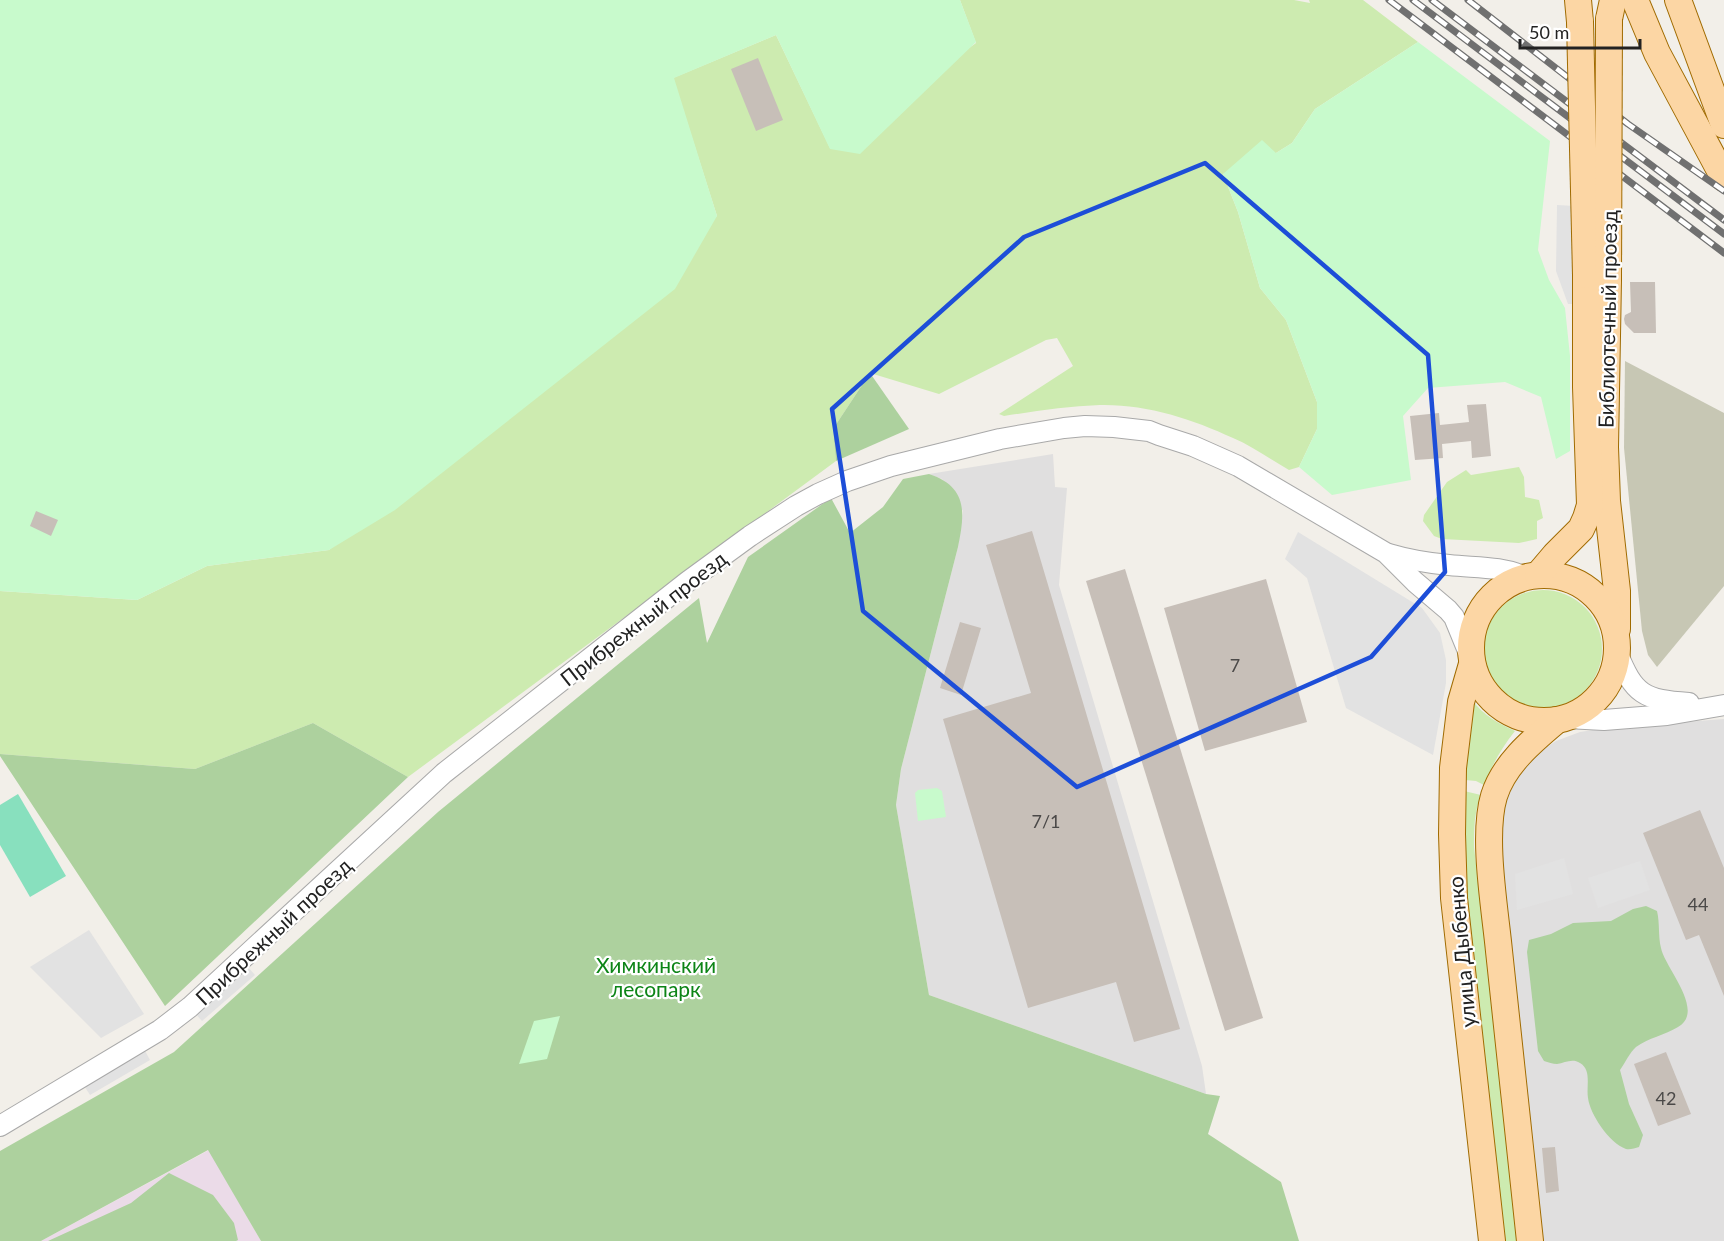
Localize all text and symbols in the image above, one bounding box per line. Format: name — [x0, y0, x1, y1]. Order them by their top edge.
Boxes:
scale bar — [1520, 12, 1640, 50]
text: 50 m — [1529, 21, 1569, 43]
street label: Библиотечный проезд — [1593, 210, 1621, 428]
street label: Прибрежный проезд — [555, 545, 731, 691]
house number: 7 — [1230, 654, 1240, 676]
house number: 7/1 — [1031, 810, 1061, 832]
street label: Прибрежный проезд — [190, 852, 356, 1010]
street label: улица Дыбенко — [1442, 875, 1480, 1029]
house number: 44 — [1688, 893, 1708, 915]
park label: Химкинский лесопарк — [596, 952, 716, 1001]
house number: 42 — [1656, 1087, 1676, 1109]

